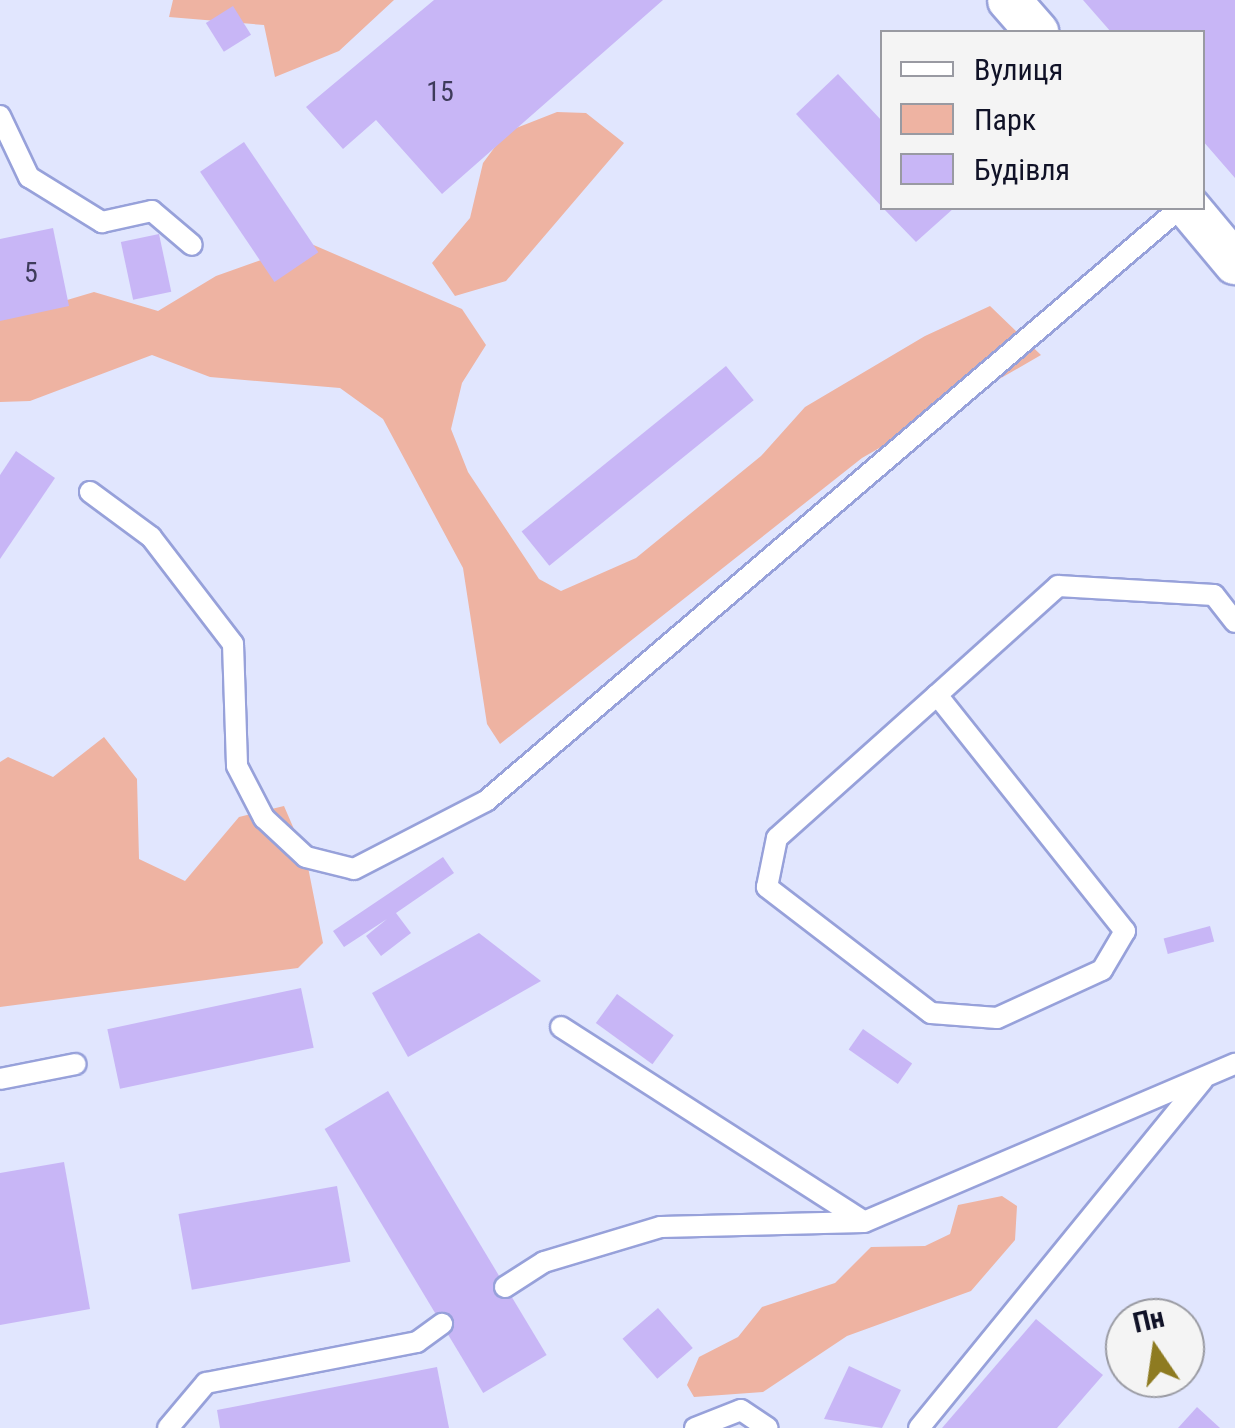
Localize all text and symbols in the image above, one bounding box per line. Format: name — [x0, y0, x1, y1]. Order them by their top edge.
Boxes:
legend — [880, 30, 1205, 210]
text: Вулиця — [974, 52, 1063, 87]
house number: 15 — [426, 75, 454, 109]
text: Парк — [974, 102, 1036, 137]
text: Будівля — [974, 152, 1070, 187]
house number: 5 — [24, 256, 38, 290]
north arrow — [1105, 1298, 1205, 1398]
text: Пн — [1130, 1301, 1167, 1340]

